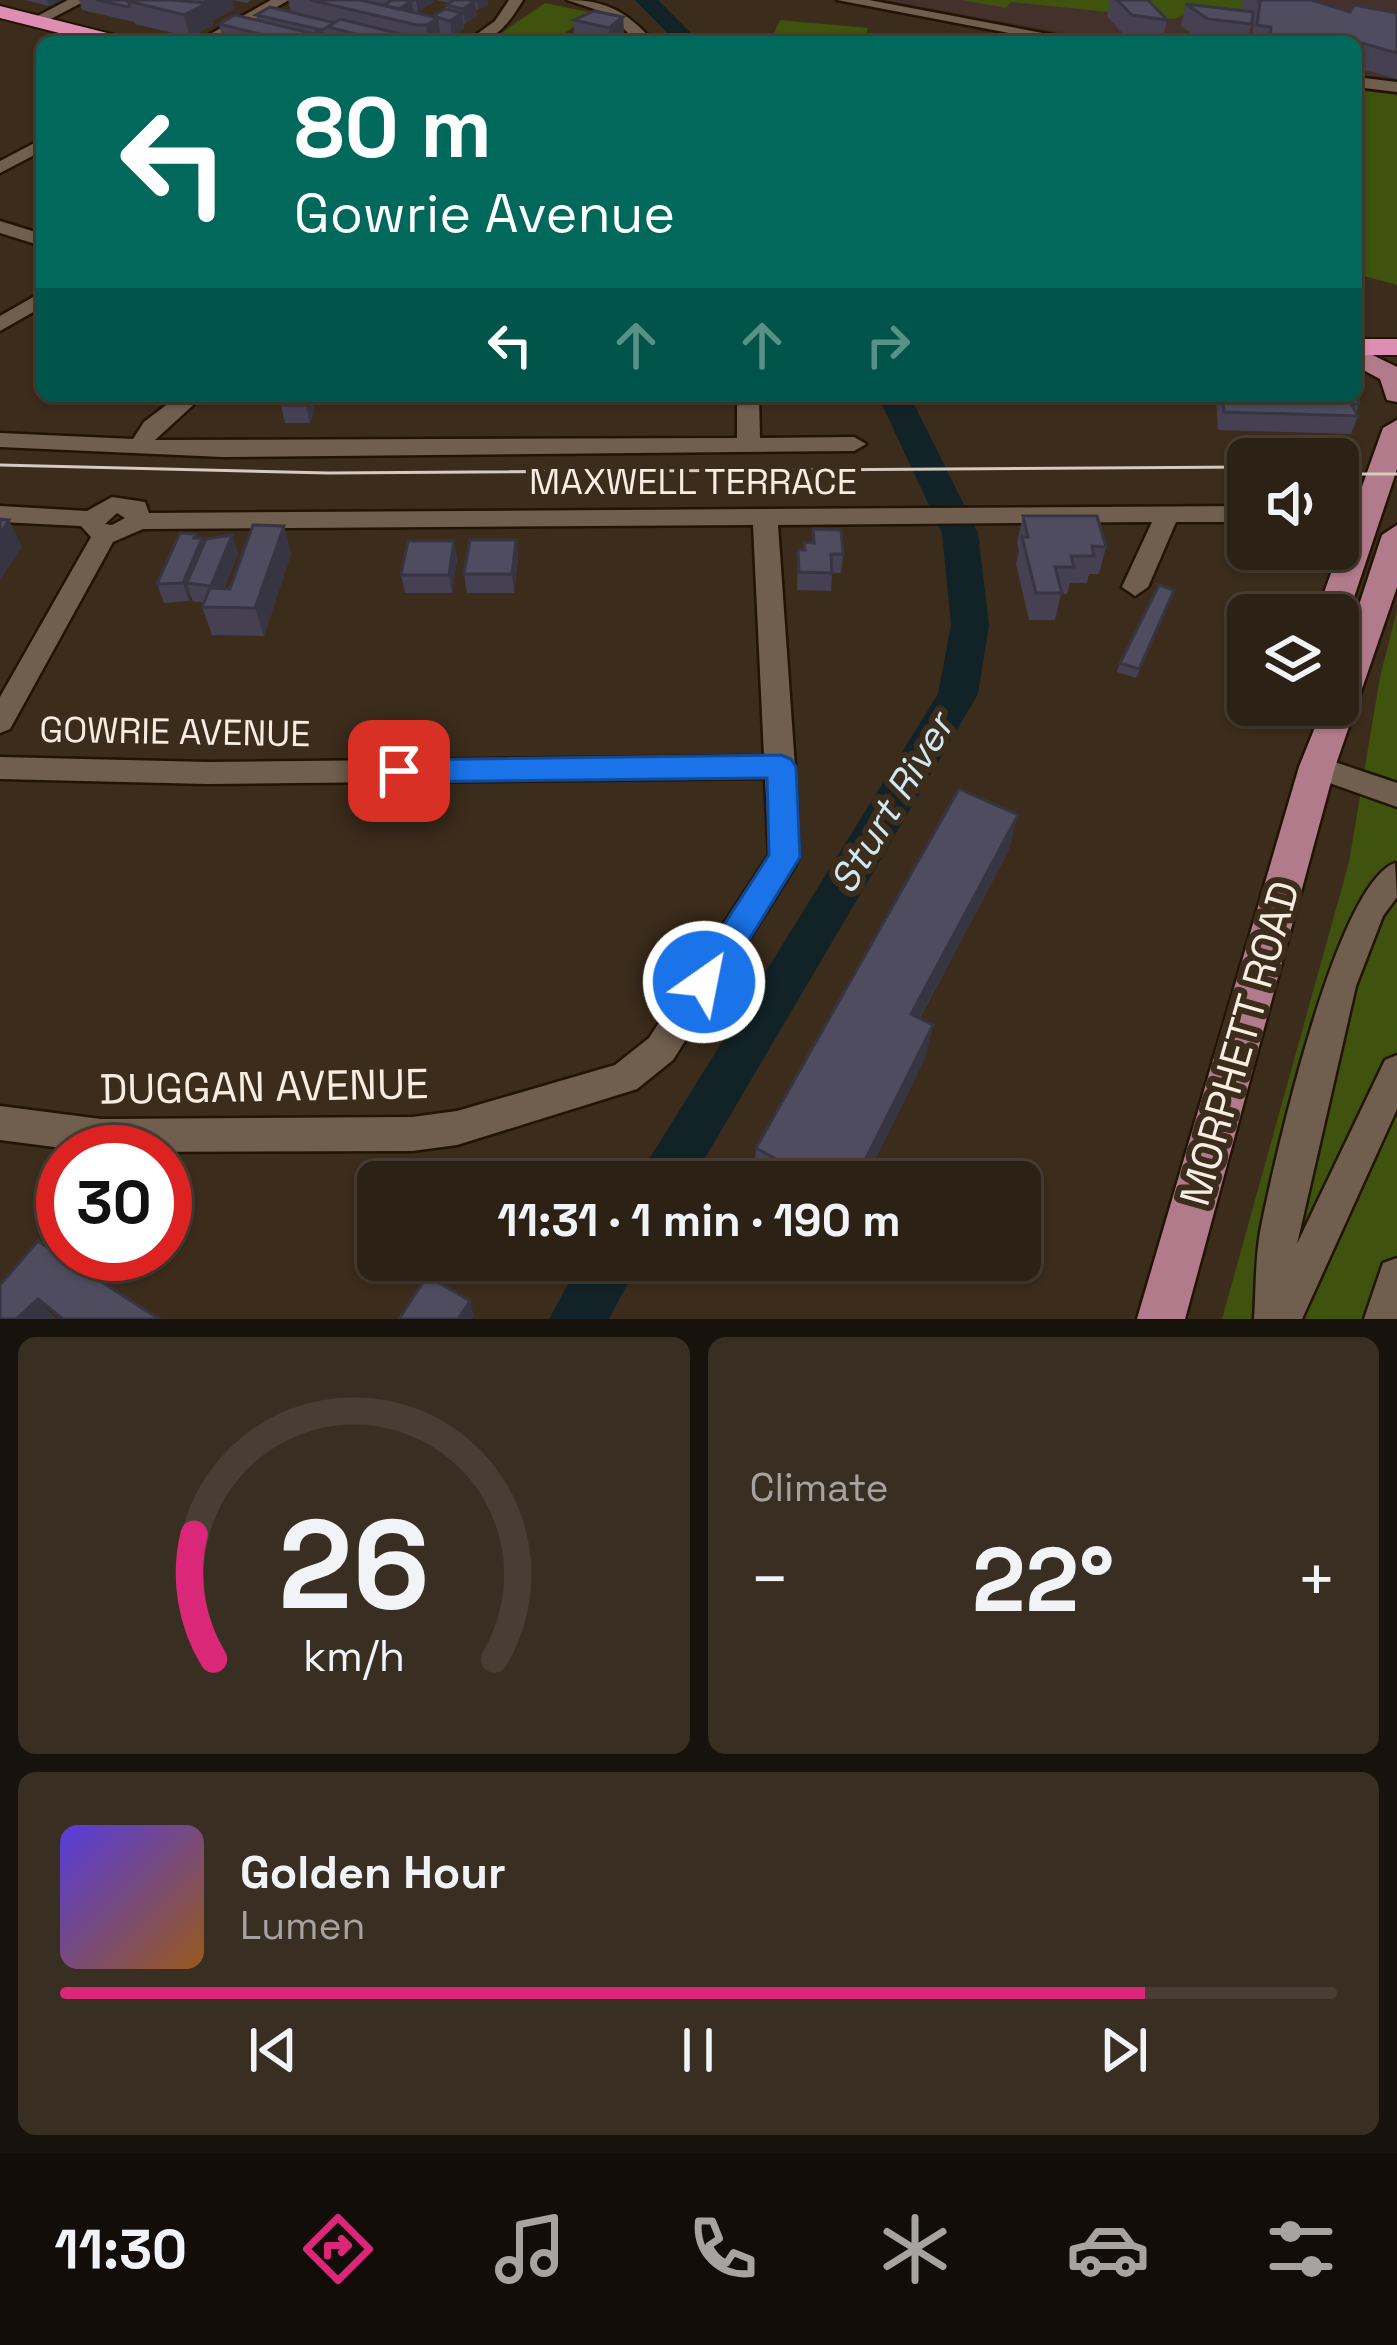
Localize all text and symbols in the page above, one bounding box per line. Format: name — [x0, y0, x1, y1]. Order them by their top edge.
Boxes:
text: 80 m — [294, 74, 492, 182]
icon: left — [96, 84, 252, 240]
text: Gowrie Avenue — [294, 179, 675, 248]
icon: left — [477, 312, 543, 378]
icon: ahead — [603, 312, 669, 378]
icon: ahead — [729, 312, 795, 378]
icon: right — [855, 312, 921, 378]
map controls — [1227, 438, 1359, 726]
button: sound — [1227, 438, 1359, 570]
street label: MAXWELL TERRACE — [529, 459, 857, 505]
button: layers — [1227, 594, 1359, 726]
water label: Sturt River — [819, 701, 966, 902]
street label: GOWRIE AVENUE — [39, 707, 311, 757]
pin — [348, 720, 450, 822]
icon: arrive — [366, 738, 432, 804]
street label: MORPHETT ROAD — [1168, 875, 1311, 1211]
position arrow — [641, 919, 767, 1045]
street label: DUGGAN AVENUE — [99, 1057, 429, 1116]
speed limit sign: 30 — [36, 1125, 192, 1281]
text: 11:31 · 1 min · 190 m — [497, 1192, 901, 1249]
text: Climate — [750, 1463, 889, 1512]
text: 26 — [278, 1485, 429, 1644]
text: 22° — [972, 1522, 1114, 1637]
text: − — [750, 1537, 790, 1621]
text: + — [1296, 1537, 1337, 1621]
text: km/h — [303, 1628, 405, 1683]
text: Golden Hour — [240, 1844, 506, 1901]
text: Lumen — [240, 1901, 366, 1950]
icon: previous — [240, 2017, 306, 2083]
icon: pause — [665, 2017, 731, 2083]
icon: next — [1091, 2017, 1157, 2083]
icon: directions — [296, 2207, 380, 2291]
icon: music — [488, 2207, 572, 2291]
icon: phone — [681, 2207, 765, 2291]
icon: climate — [873, 2207, 957, 2291]
icon: car — [1066, 2207, 1150, 2291]
icon: filters — [1259, 2207, 1343, 2291]
text: 11:30 — [54, 2215, 187, 2284]

